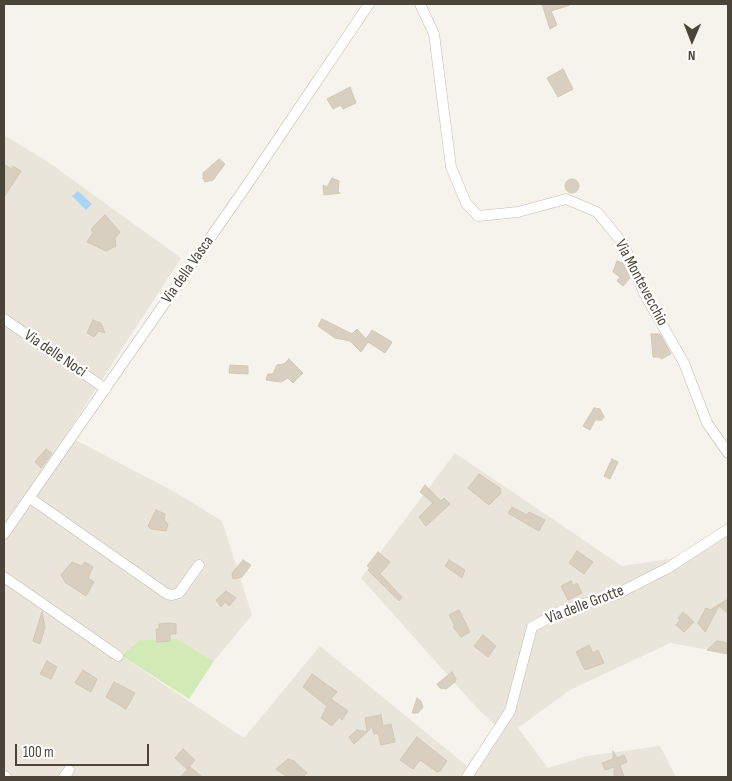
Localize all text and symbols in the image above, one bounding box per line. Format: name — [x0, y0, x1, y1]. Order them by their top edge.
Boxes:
north arrow — [667, 15, 717, 65]
text: N — [688, 47, 696, 64]
street label: Via della Vasca — [158, 233, 218, 307]
street label: Via Montevecchio — [610, 237, 672, 329]
street label: Via delle Noci — [20, 326, 90, 382]
street label: Via delle Grotte — [543, 581, 627, 629]
scale bar — [18, 734, 151, 766]
text: 100 m — [23, 743, 54, 762]

